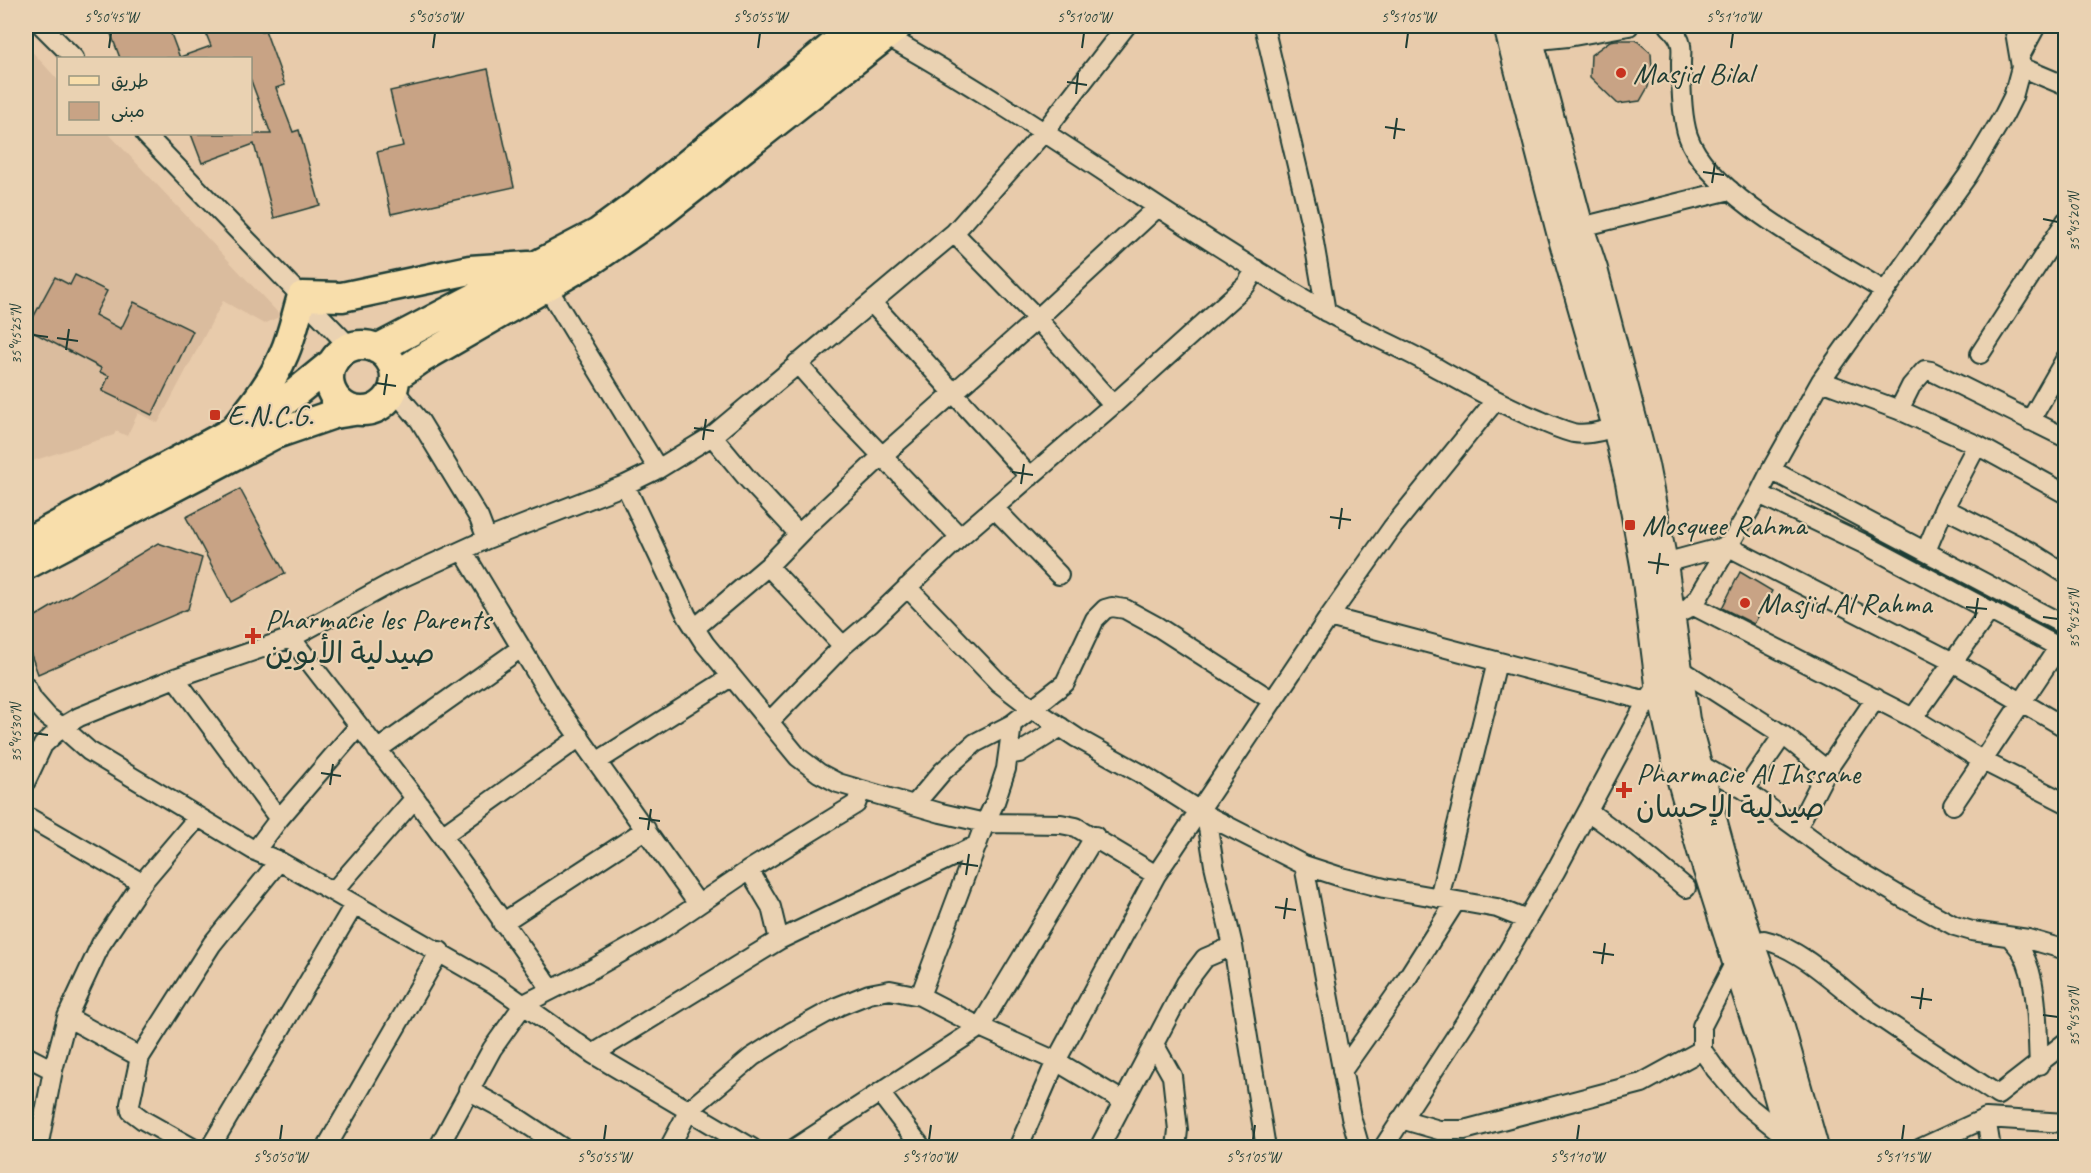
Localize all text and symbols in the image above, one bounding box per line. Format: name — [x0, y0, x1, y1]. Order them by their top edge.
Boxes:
text: 5°50'45"W — [84, 8, 141, 27]
text: 5°50'50"W — [408, 8, 465, 27]
text: 5°50'55"W — [733, 8, 790, 27]
text: 5°51'00"W — [1057, 8, 1114, 27]
text: 5°51'05"W — [1381, 8, 1438, 27]
text: 5°51'10"W — [1706, 8, 1763, 27]
place label: Masjid Bilal — [1633, 54, 1758, 92]
legend — [57, 57, 252, 135]
marker: Masjid Bilal — [1614, 66, 1628, 80]
text: طريق — [111, 70, 149, 92]
text: مبنى — [111, 100, 145, 122]
text: 35°45'20"N — [2065, 189, 2084, 252]
text: 35°45'25"N — [7, 302, 26, 365]
place label: E.N.C.G. — [227, 396, 313, 434]
marker: E.N.C.G. — [208, 408, 222, 422]
place label: Mosquee Rahma — [1642, 506, 1809, 544]
marker: Mosquee Rahma — [1623, 518, 1637, 532]
place label: Masjid Al Rahma — [1757, 584, 1933, 622]
text: 35°45'25"N — [2065, 586, 2084, 649]
marker: Masjid Al Rahma — [1738, 596, 1752, 610]
place label: Pharmacie les Parents صيدلية الأبوين — [265, 600, 493, 672]
marker: Pharmacie les Parents صيدلية الأبوين — [246, 629, 260, 643]
text: 35°45'30"N — [7, 700, 26, 763]
place label: Pharmacie Al Ihssane صيدلية الإحسان — [1636, 754, 1862, 826]
marker: Pharmacie Al Ihssane صيدلية الإحسان — [1617, 783, 1631, 797]
text: 35°45'30"N — [2065, 984, 2084, 1047]
text: 5°50'50"W — [253, 1148, 310, 1167]
text: 5°50'55"W — [577, 1148, 634, 1167]
text: 5°51'00"W — [902, 1148, 959, 1167]
text: 5°51'05"W — [1226, 1148, 1283, 1167]
text: 5°51'10"W — [1550, 1148, 1607, 1167]
text: 5°51'15"W — [1875, 1148, 1932, 1167]

